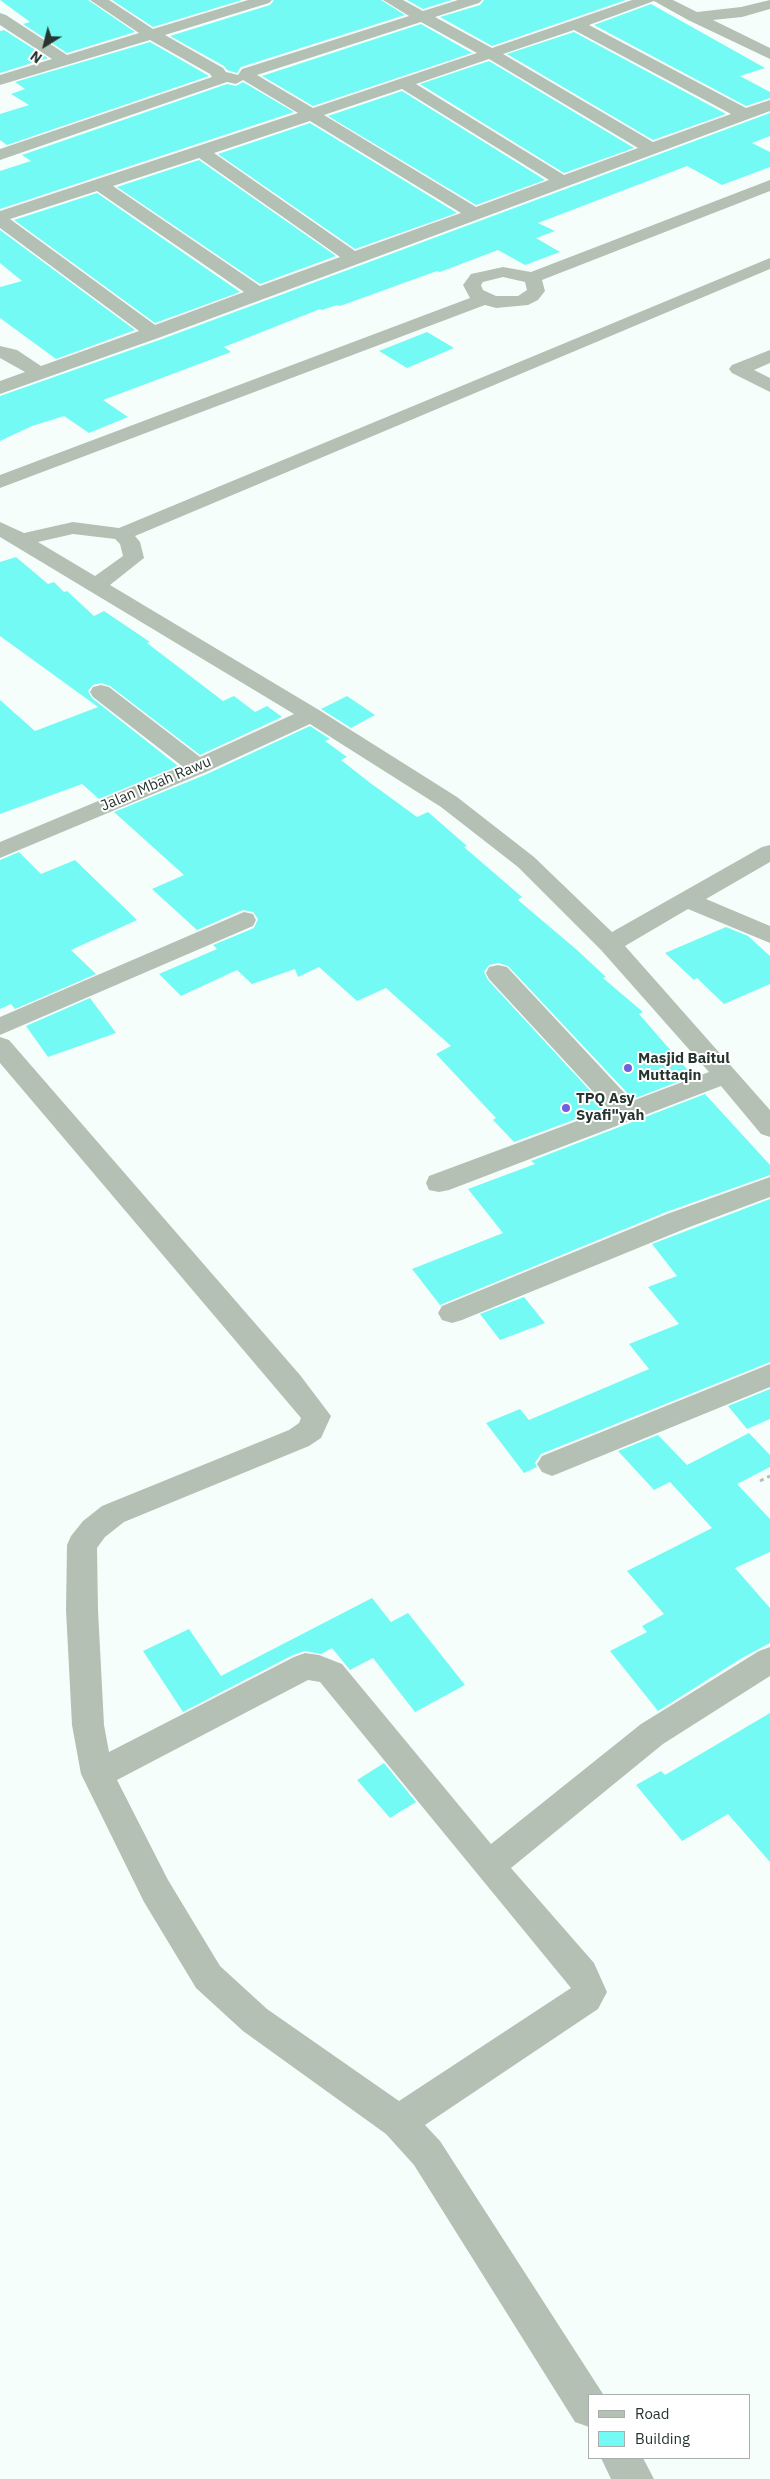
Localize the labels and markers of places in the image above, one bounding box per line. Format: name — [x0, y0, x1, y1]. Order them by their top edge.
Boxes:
place label: Masjid Baitul Muttaqin — [638, 1050, 730, 1085]
marker: Masjid Baitul Muttaqin — [622, 1062, 634, 1074]
place label: TPQ Asy Syafi"yah — [576, 1090, 644, 1125]
marker: TPQ Asy Syafi"yah — [560, 1102, 572, 1114]

